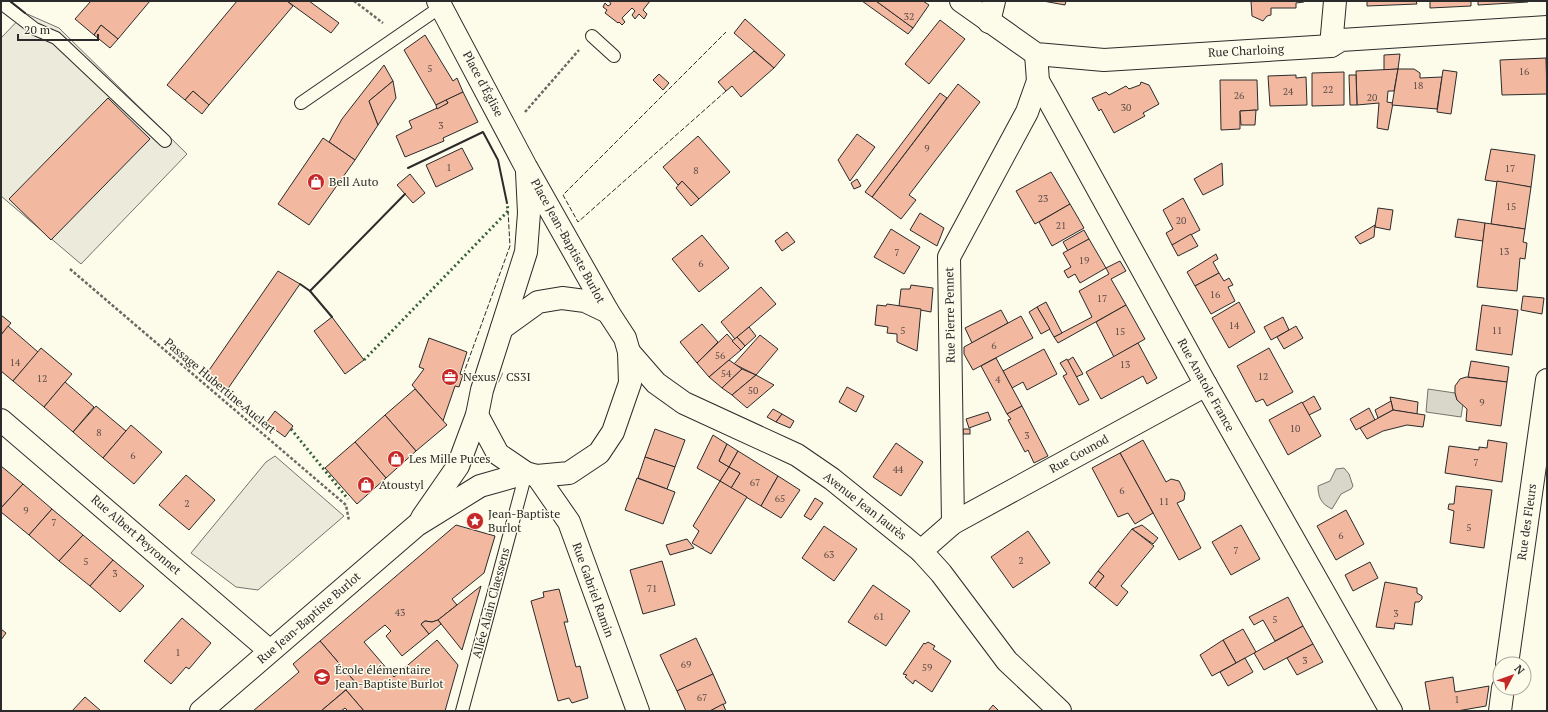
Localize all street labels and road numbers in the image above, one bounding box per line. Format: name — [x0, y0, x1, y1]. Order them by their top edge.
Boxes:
street label: Rue Charloing — [1208, 41, 1285, 60]
street label: Place d'Église — [460, 48, 507, 119]
street label: Place Jean-Baptiste Burlot — [528, 176, 609, 306]
street label: Rue Pierre Pennet — [941, 266, 958, 363]
street label: Passage Hubertine Auclert — [161, 335, 280, 437]
street label: Rue Anatole France — [1175, 336, 1238, 434]
street label: Rue Gounod — [1046, 431, 1111, 476]
street label: Avenue Jean Jaurès — [821, 469, 910, 543]
street label: Rue des Fleurs — [1514, 483, 1539, 561]
street label: Rue Albert Peyronnet — [88, 491, 185, 578]
street label: Rue Gabriel Ramin — [569, 540, 618, 639]
street label: Allée Alain Claessens — [469, 546, 513, 660]
street label: Rue Jean-Baptiste Burlot — [254, 568, 364, 667]

